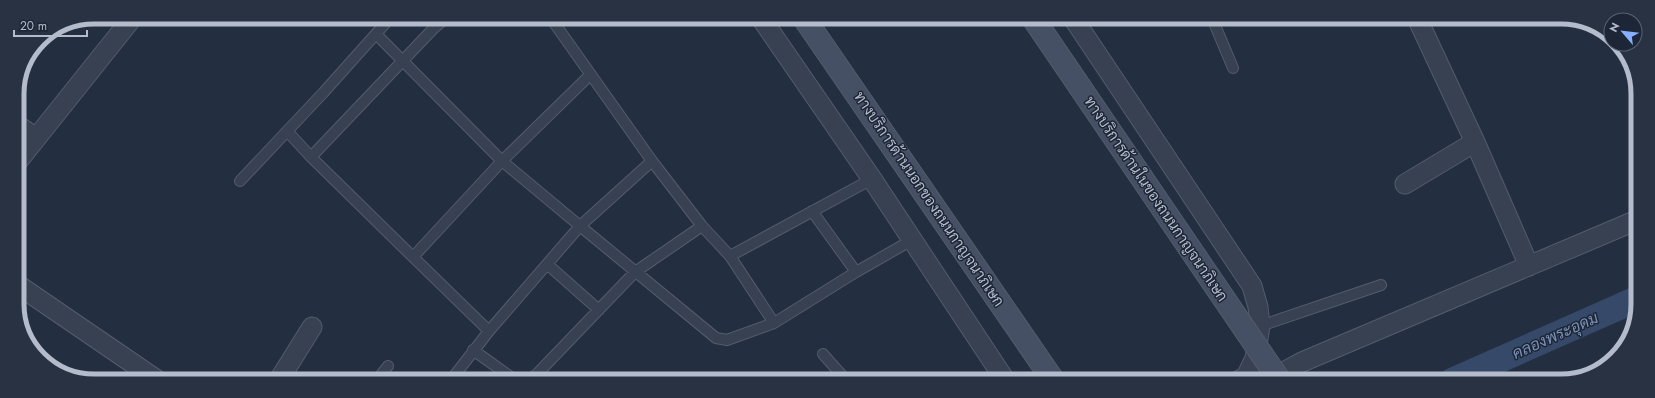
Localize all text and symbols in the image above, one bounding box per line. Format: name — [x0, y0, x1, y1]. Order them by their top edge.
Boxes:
scale bar — [14, 12, 87, 38]
north arrow — [1603, 12, 1643, 52]
text: 20 m — [20, 17, 47, 35]
text: N — [1605, 20, 1623, 35]
street label: ทางบริการด้านนอกของถนนกาญจนาภิเษก — [848, 87, 1010, 311]
street label: ทางบริการด้านในของถนนกาญจนาภิเษก — [1079, 92, 1233, 306]
water label: คลองพระอุดม — [1508, 306, 1602, 365]

